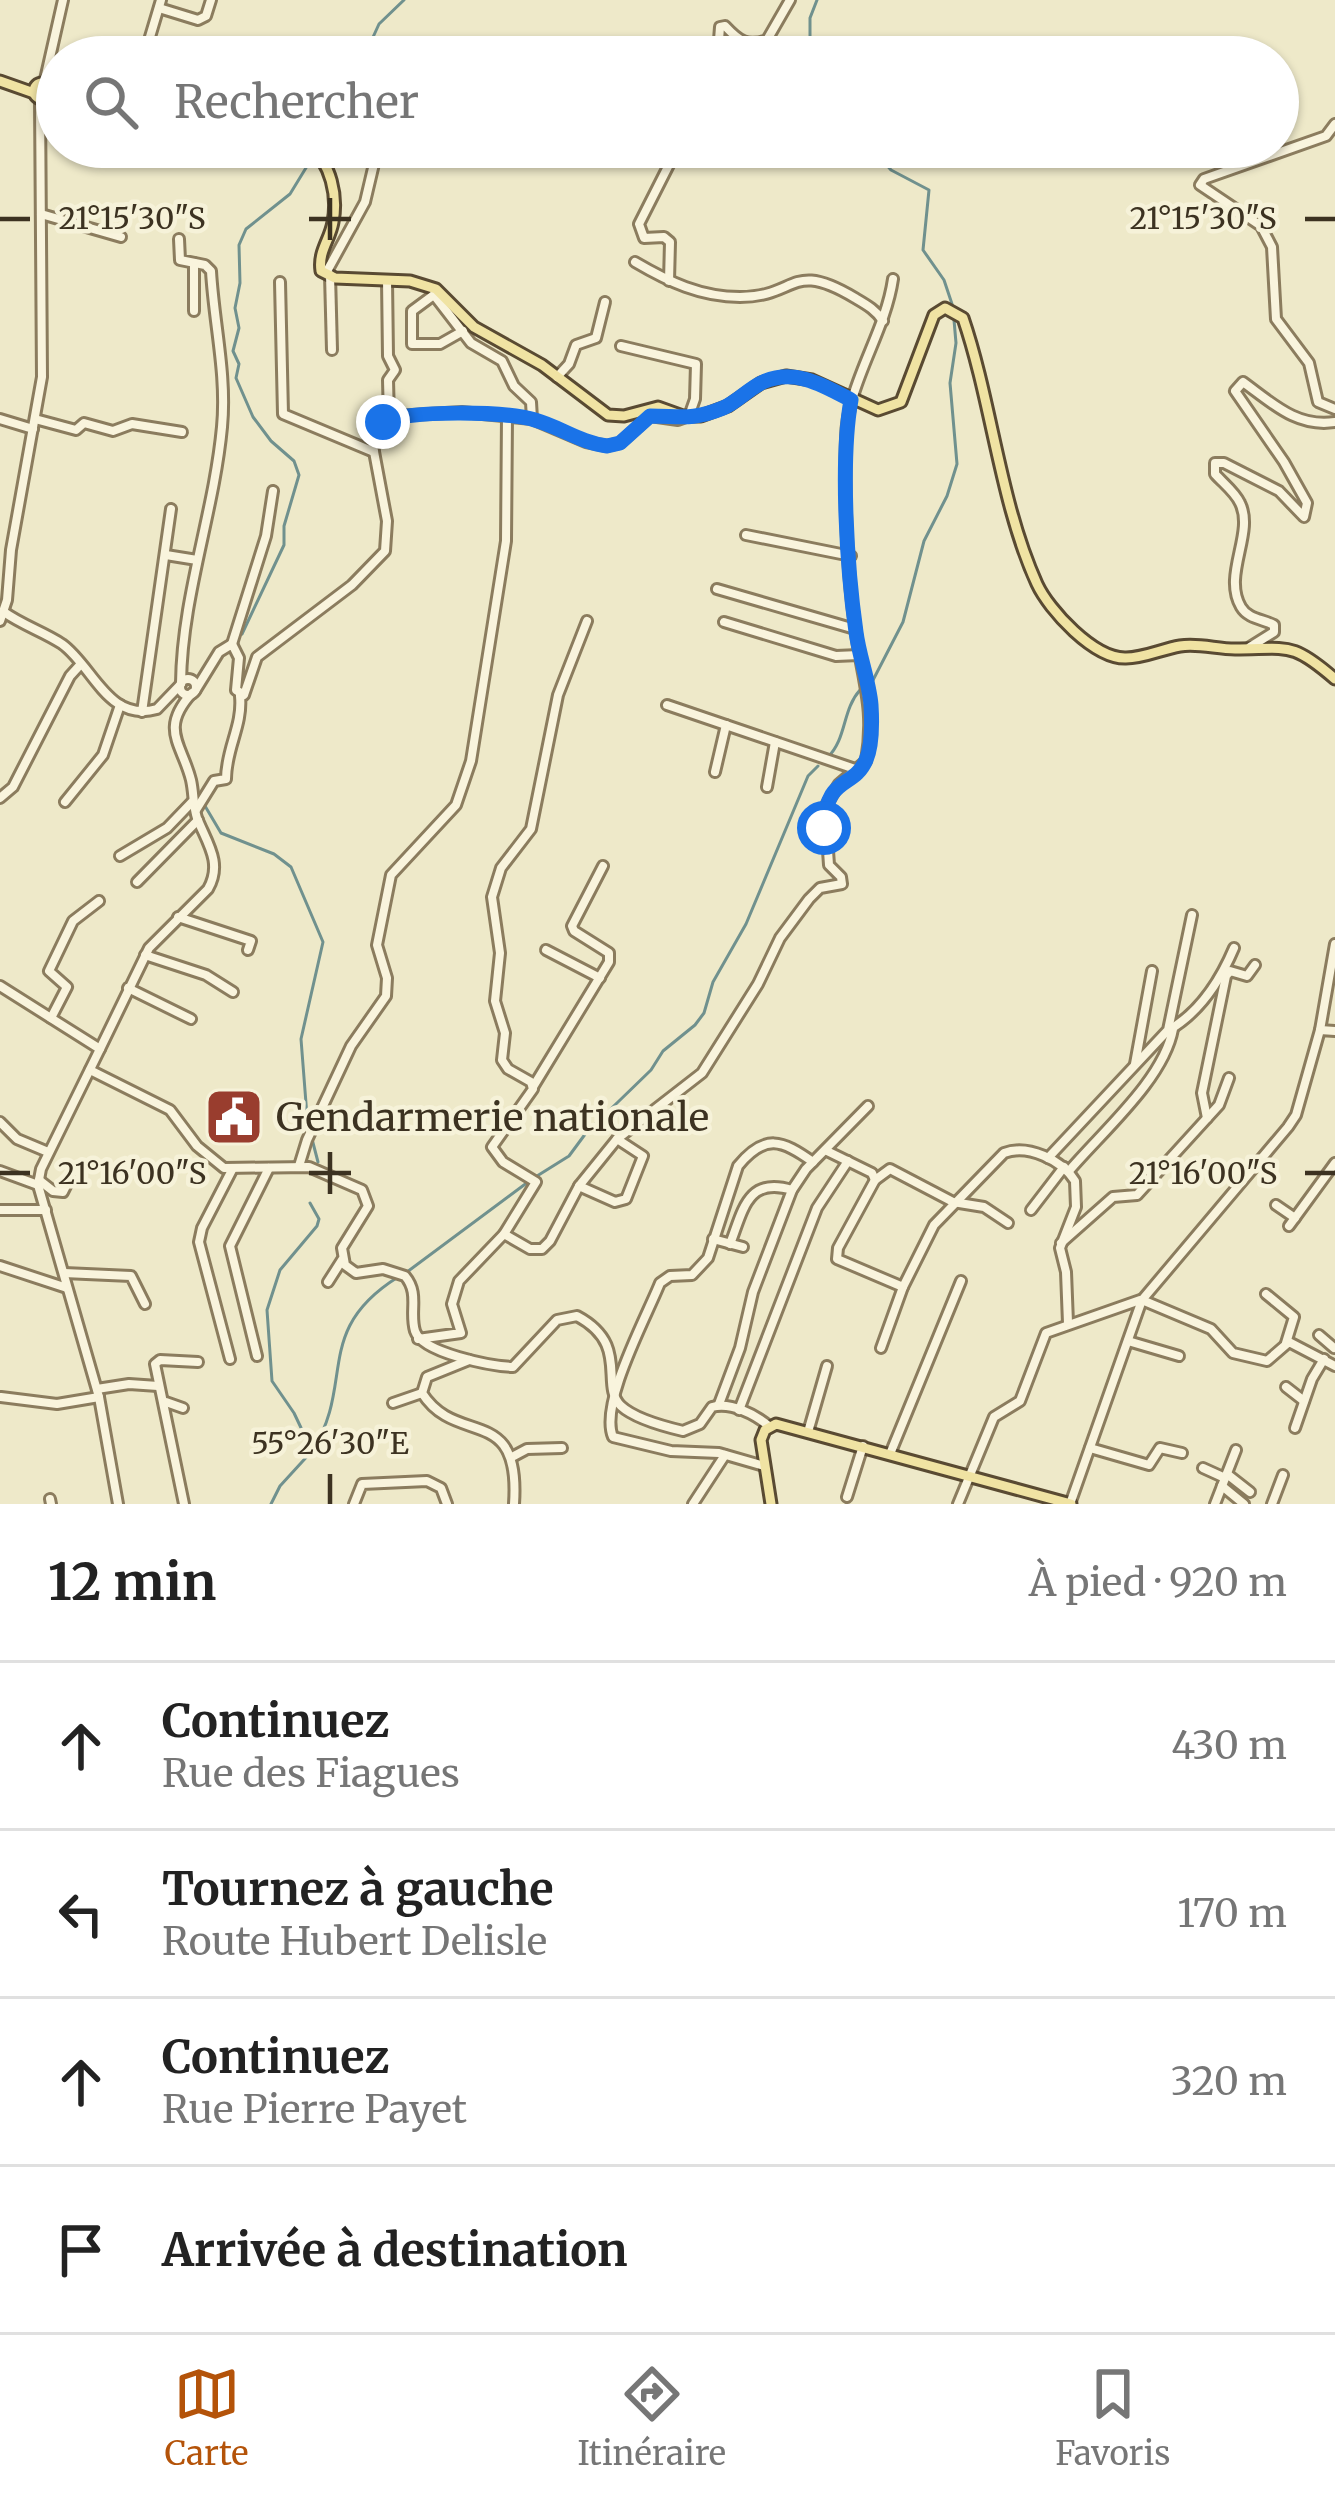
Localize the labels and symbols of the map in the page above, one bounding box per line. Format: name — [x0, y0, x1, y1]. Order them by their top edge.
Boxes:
text: 21°15'30"S — [58, 199, 206, 237]
text: 21°15'30"S — [1129, 199, 1277, 237]
route end — [356, 395, 410, 449]
route start — [797, 801, 851, 855]
public building icon: Gendarmerie nationale — [203, 1086, 265, 1148]
place label: Gendarmerie nationale — [276, 1093, 709, 1142]
text: 21°16'00"S — [58, 1154, 206, 1192]
text: 21°16'00"S — [1129, 1154, 1277, 1192]
text: 55°26'30"E — [251, 1424, 409, 1462]

